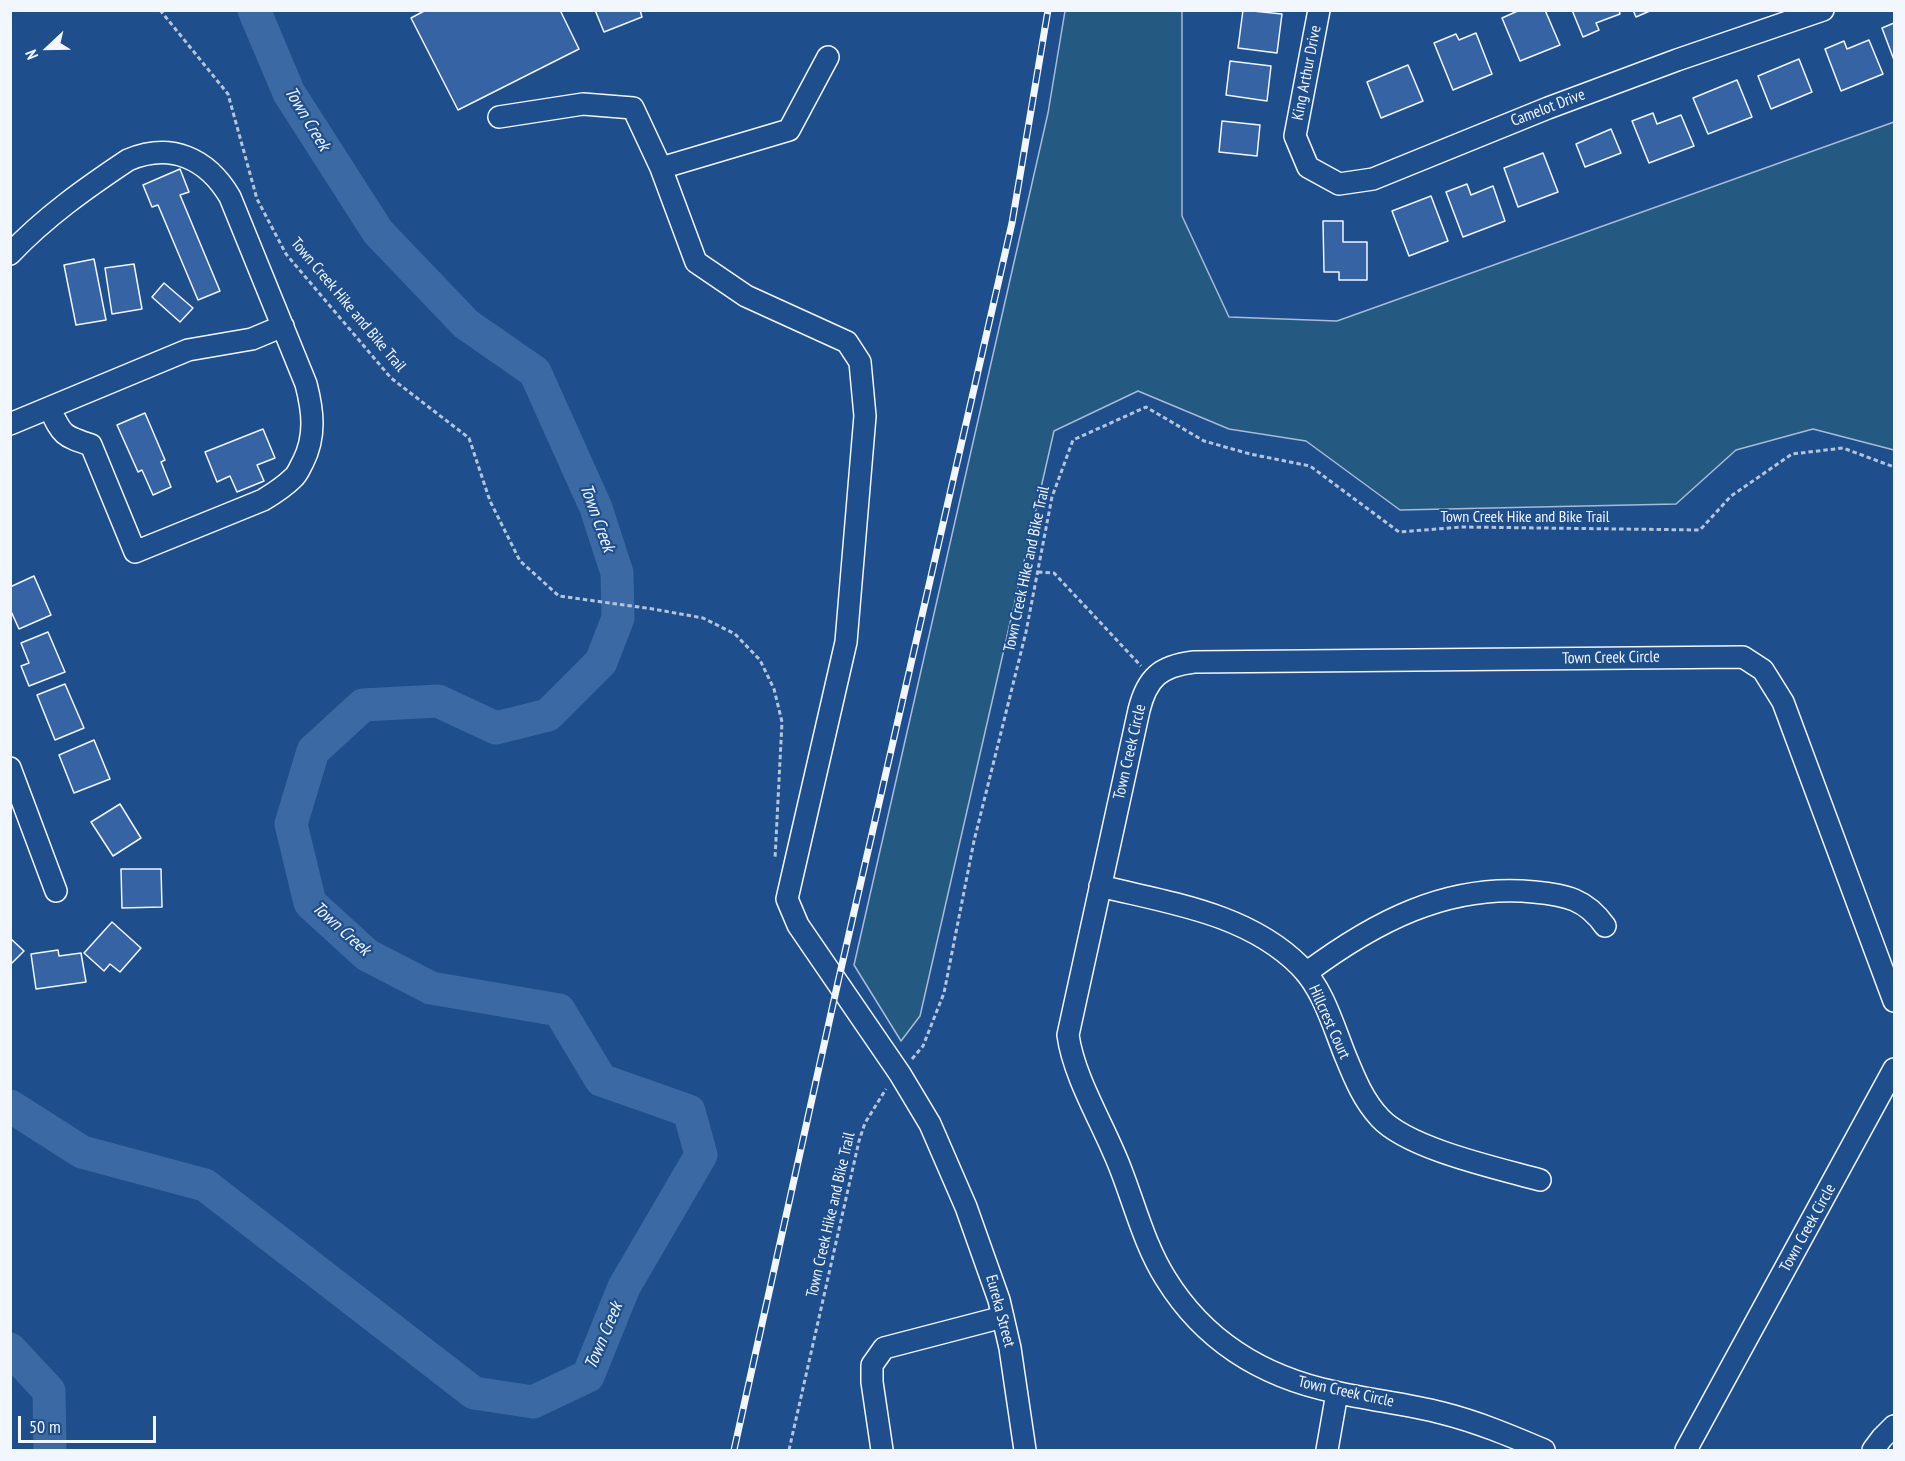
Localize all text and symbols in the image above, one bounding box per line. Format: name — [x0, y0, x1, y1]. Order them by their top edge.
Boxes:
north arrow — [18, 18, 78, 78]
street label: King Arthur Drive — [1288, 24, 1326, 122]
text: N — [20, 47, 42, 63]
water label: Town Creek — [280, 83, 334, 155]
street label: Camelot Drive — [1508, 85, 1588, 131]
street label: Town Creek Hike and Bike Trail — [286, 234, 410, 376]
water label: Town Creek — [575, 481, 619, 555]
street label: Town Creek Hike and Bike Trail — [1000, 484, 1054, 654]
street label: Town Creek Hike and Bike Trail — [1441, 507, 1609, 527]
street label: Town Creek Circle — [1562, 648, 1660, 668]
street label: Town Creek Circle — [1110, 702, 1150, 802]
water label: Town Creek — [307, 897, 375, 961]
street label: Hillcrest Court — [1304, 982, 1354, 1062]
street label: Town Creek Hike and Bike Trail — [803, 1131, 859, 1299]
street label: Town Creek Circle — [1776, 1181, 1840, 1275]
street label: Eureka Street — [981, 1273, 1019, 1349]
water label: Town Creek — [580, 1299, 628, 1373]
street label: Town Creek Circle — [1296, 1372, 1396, 1412]
scale bar — [21, 1404, 159, 1442]
text: 50 m — [29, 1415, 61, 1438]

